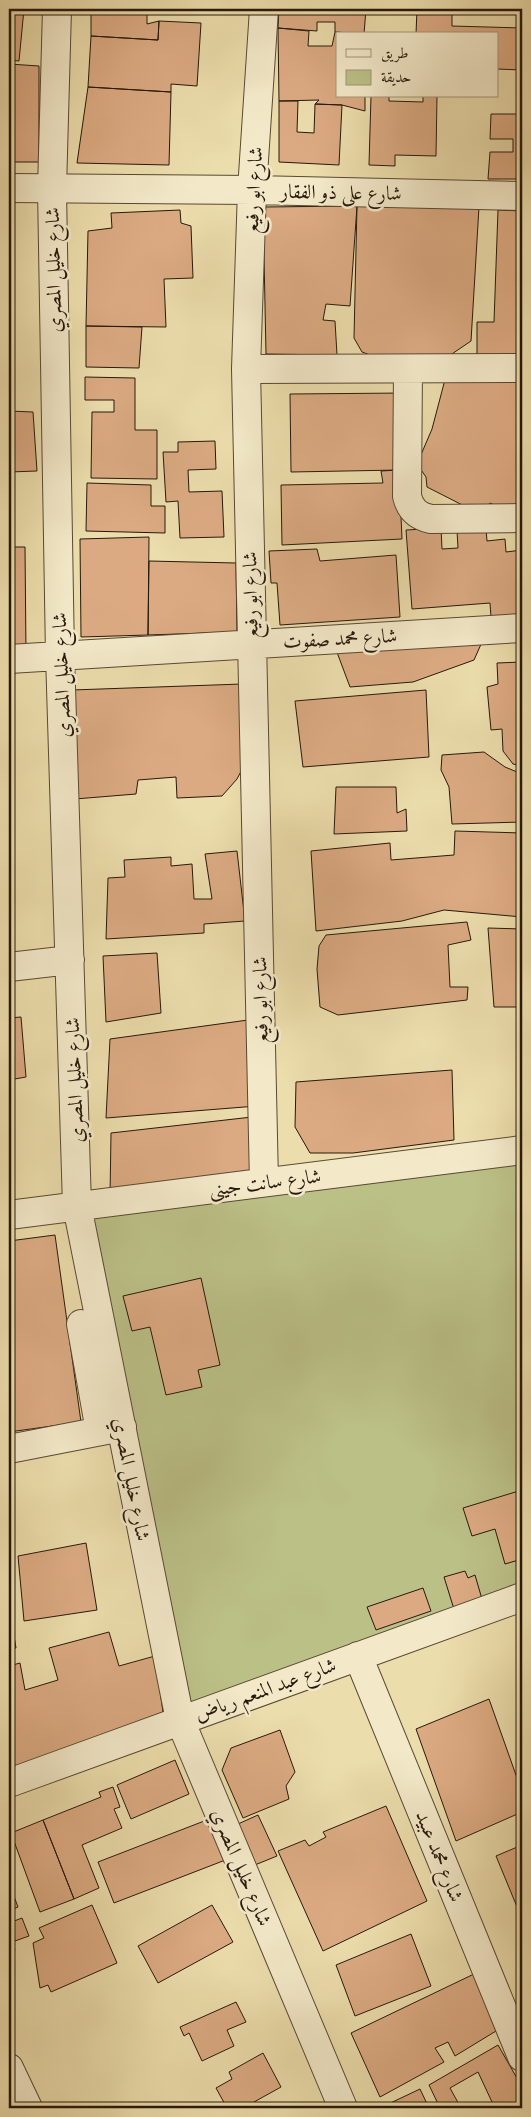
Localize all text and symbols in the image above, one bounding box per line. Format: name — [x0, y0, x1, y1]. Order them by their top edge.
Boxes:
legend — [336, 32, 498, 98]
text: طريق — [381, 42, 408, 63]
text: حديقة — [381, 66, 411, 87]
street label: شارع ابو رفيع — [236, 146, 273, 234]
street label: شارع على ذو الفقار — [278, 176, 402, 211]
street label: شارع خليل المصري — [37, 207, 72, 333]
street label: شارع ابو رفيع — [234, 551, 269, 639]
street label: شارع خليل المصري — [44, 612, 81, 738]
street label: شارع محمد صفوت — [282, 620, 398, 659]
street label: شارع ابو رفيع — [244, 956, 279, 1044]
street label: شارع خليل المصري — [57, 1017, 94, 1143]
street label: شارع سانت جينى — [207, 1160, 323, 1207]
street label: شارع خليل المصري — [102, 1415, 159, 1544]
street label: شارع عبد المنعم رياض — [190, 1649, 341, 1732]
street label: شارع خليل المصري — [201, 1803, 280, 1932]
street label: شارع محمد عبيد — [405, 1806, 472, 1907]

